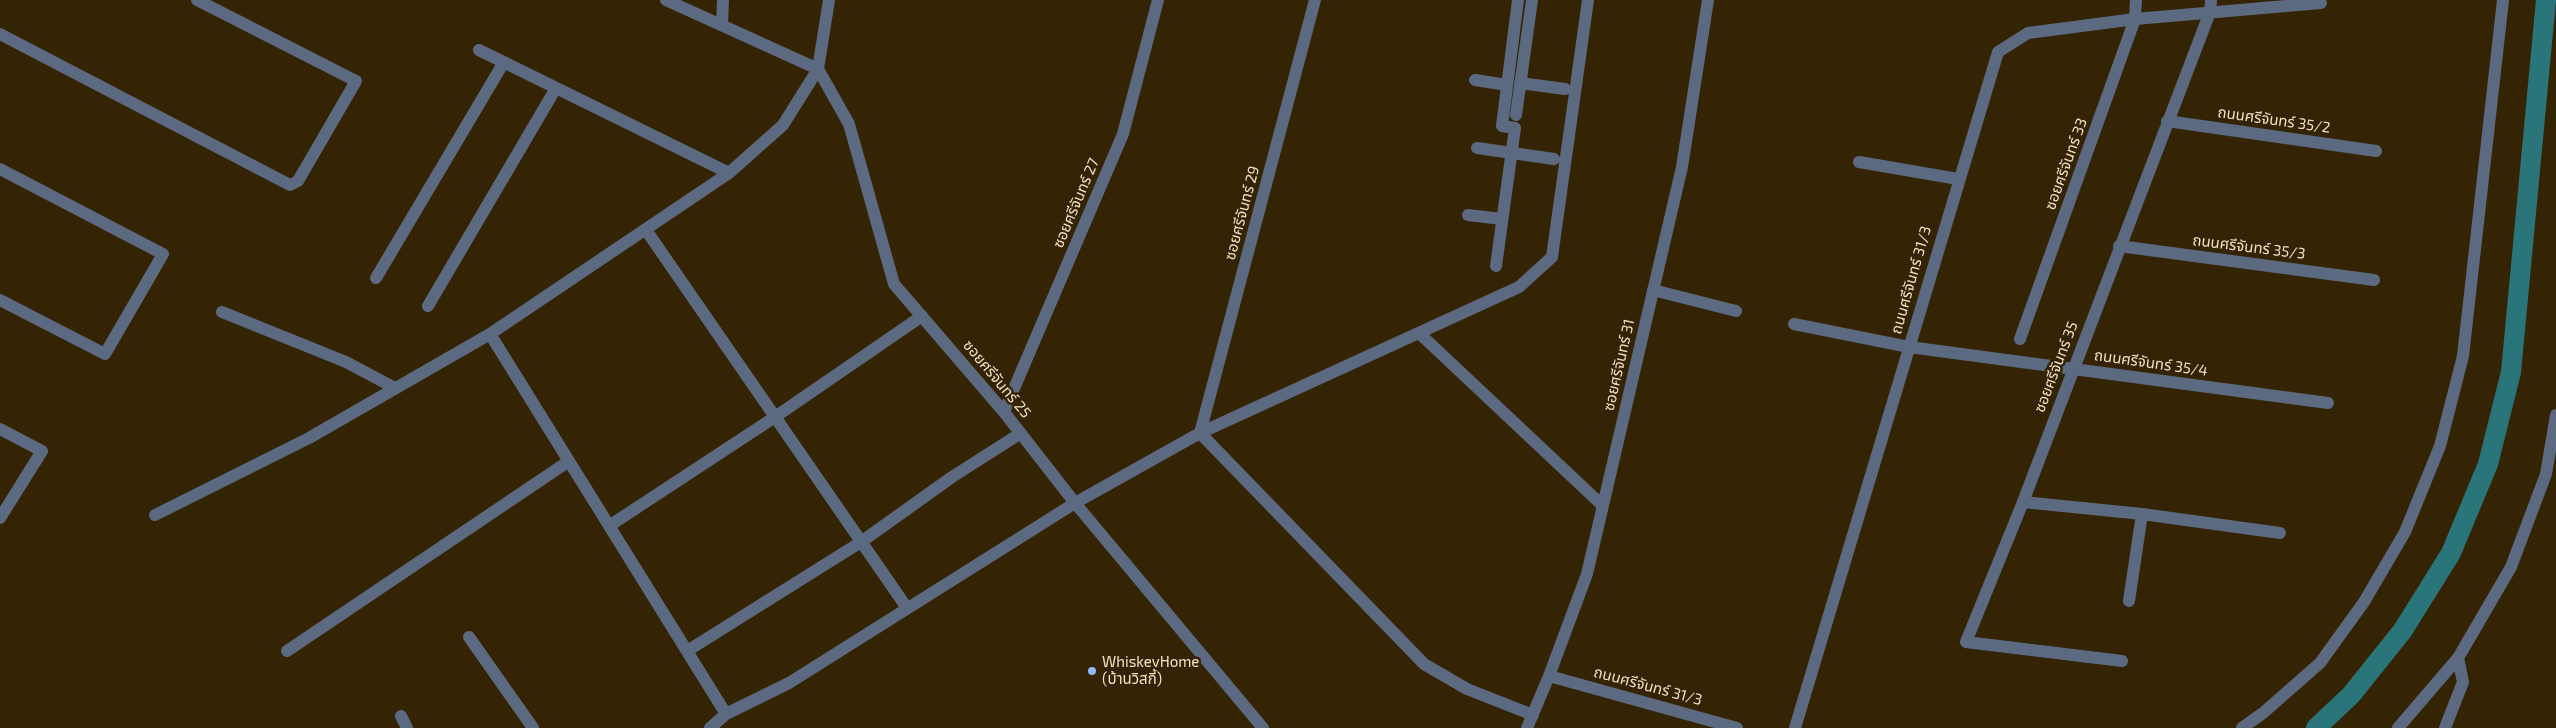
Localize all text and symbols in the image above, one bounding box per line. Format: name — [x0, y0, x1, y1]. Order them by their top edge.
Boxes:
street label: ถนนศรีจันทร์ 35/2 — [2216, 103, 2332, 137]
street label: ซอยศรีจันทร์ 33 — [2041, 116, 2091, 212]
street label: ซอยศรีจันทร์ 27 — [1049, 155, 1103, 251]
street label: ซอยศรีจันทร์ 29 — [1221, 164, 1263, 262]
street label: ถนนศรีจันทร์ 31/3 — [1887, 224, 1935, 336]
street label: ถนนศรีจันทร์ 35/3 — [2192, 231, 2306, 263]
street label: ซอยศรีจันทร์ 31 — [1600, 317, 1638, 413]
street label: ซอยศรีจันทร์ 35 — [2030, 319, 2082, 415]
street label: ซอยศรีจันทร์ 25 — [959, 336, 1035, 422]
street label: ถนนศรีจันทร์ 35/4 — [2093, 346, 2209, 380]
place label: WhiskeyHome (บ้านวิสกี้) — [1102, 653, 1199, 688]
street label: ถนนศรีจันทร์ 31/3 — [1592, 663, 1704, 709]
marker: WhiskeyHome (บ้านวิสกี้) — [1086, 665, 1098, 677]

